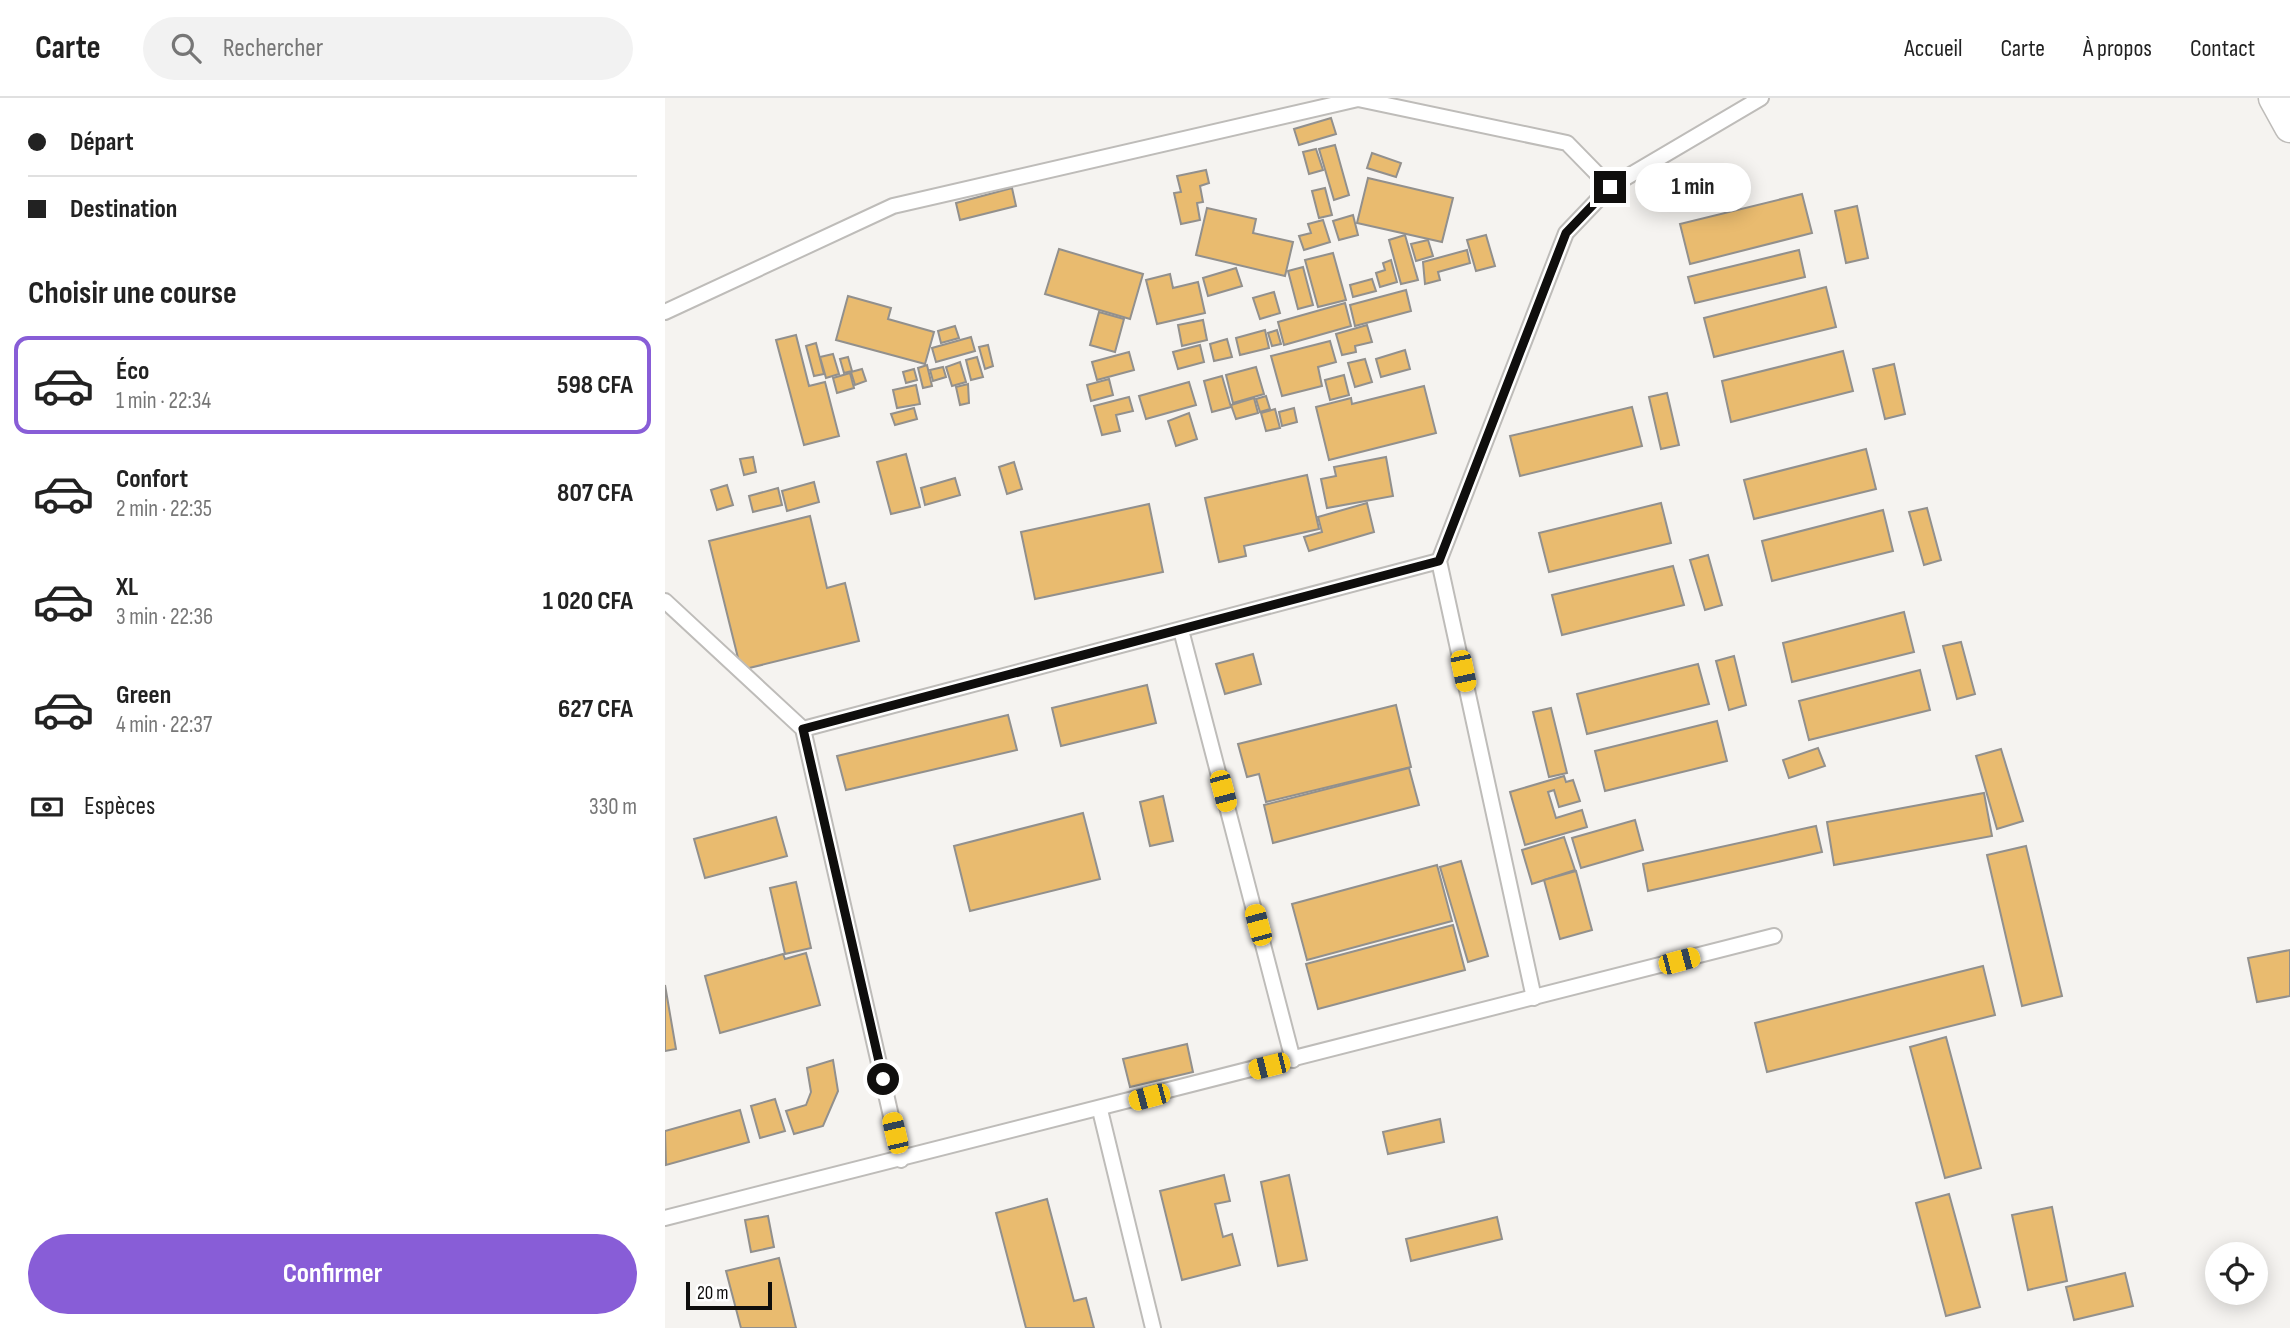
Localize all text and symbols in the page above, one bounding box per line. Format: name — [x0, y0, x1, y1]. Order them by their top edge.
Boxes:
search box — [143, 17, 633, 80]
text: Carte — [35, 28, 101, 68]
icon: search — [167, 29, 205, 67]
text: Rechercher — [223, 33, 323, 64]
text: Accueil — [1904, 34, 1963, 63]
text: Carte — [2001, 34, 2045, 63]
text: À propos — [2083, 34, 2152, 63]
text: Contact — [2190, 34, 2255, 63]
text: Départ — [70, 127, 133, 158]
callout: 1 min — [1635, 162, 1750, 212]
route end — [1594, 171, 1626, 203]
text: 1 min — [1672, 173, 1714, 201]
text: Destination — [70, 194, 177, 225]
text: Choisir une course — [28, 274, 237, 313]
icon: car — [32, 354, 95, 417]
text: Éco — [116, 356, 149, 387]
text: 598 CFA — [557, 370, 633, 401]
text: 1 min · 22:34 — [116, 387, 211, 415]
icon: car — [32, 462, 95, 525]
text: Confort — [116, 464, 188, 495]
text: 807 CFA — [557, 478, 633, 509]
text: 2 min · 22:35 — [116, 495, 212, 523]
icon: car — [32, 570, 95, 633]
text: XL — [116, 572, 138, 603]
text: 1 020 CFA — [543, 586, 633, 617]
text: 3 min · 22:36 — [116, 603, 213, 631]
car — [1449, 648, 1478, 694]
icon: car — [32, 678, 95, 741]
text: Green — [116, 680, 171, 711]
text: 627 CFA — [558, 694, 633, 725]
text: 4 min · 22:37 — [116, 711, 212, 739]
car — [1208, 768, 1239, 814]
icon: cash — [28, 788, 66, 826]
text: Espèces — [84, 791, 155, 822]
text: 330 m — [589, 793, 637, 821]
car — [1243, 902, 1274, 948]
car — [1656, 945, 1703, 977]
car — [1247, 1051, 1292, 1081]
route start — [867, 1063, 899, 1095]
car — [1126, 1081, 1173, 1113]
car — [881, 1110, 910, 1156]
button: Confirmer — [28, 1234, 637, 1314]
map controls — [2205, 1242, 2268, 1305]
button: locate — [2205, 1242, 2268, 1305]
scale bar — [686, 1279, 772, 1311]
text: 20 m — [697, 1282, 729, 1305]

